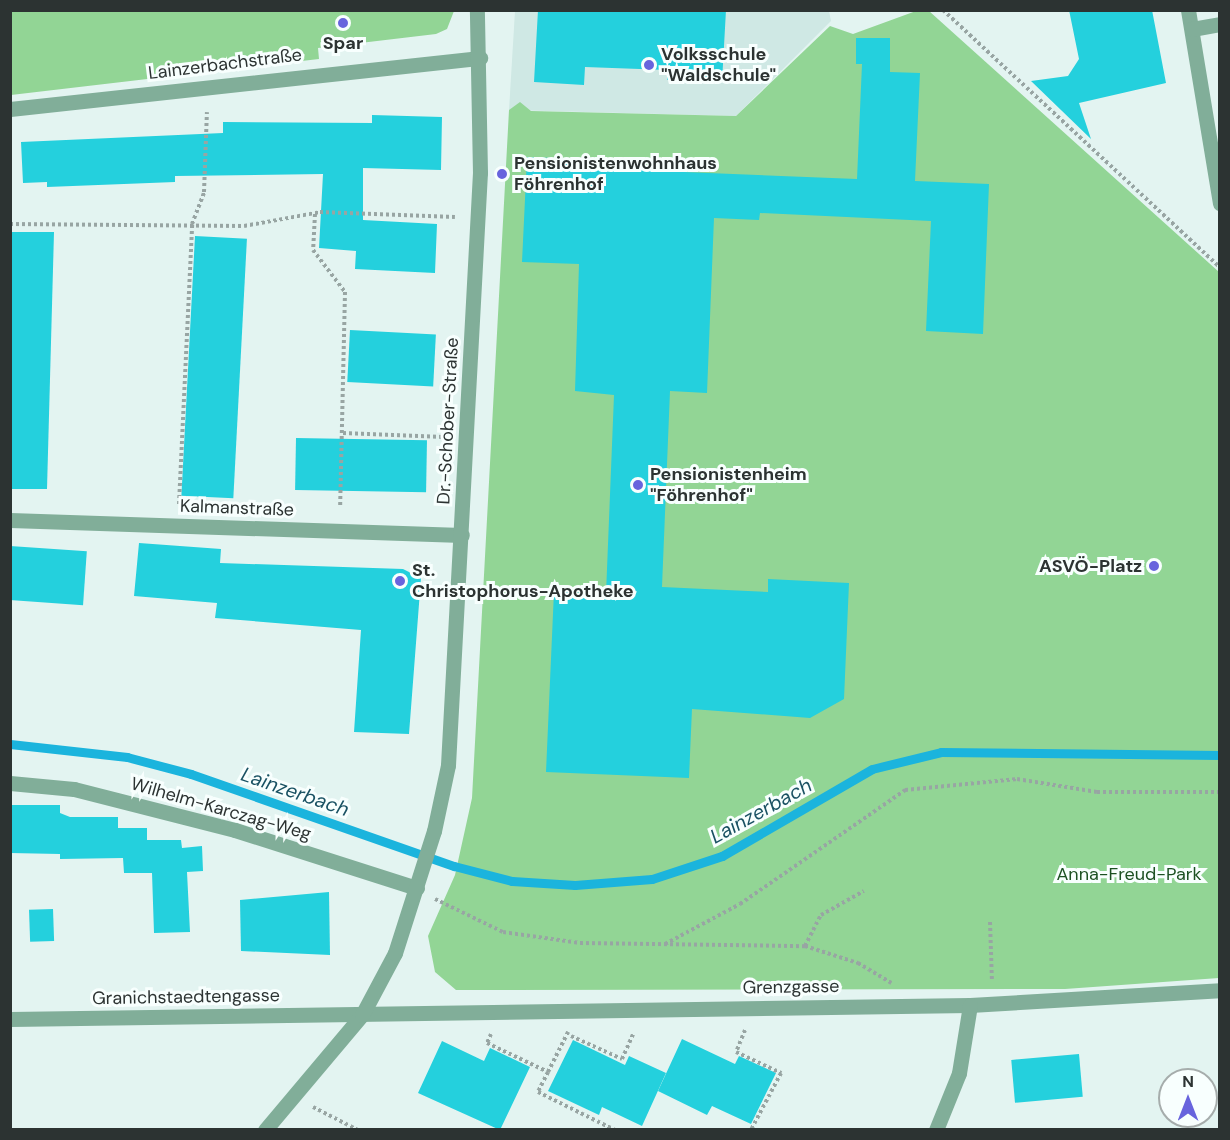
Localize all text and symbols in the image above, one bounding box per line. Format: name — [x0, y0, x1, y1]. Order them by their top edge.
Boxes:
marker: Spar — [336, 16, 350, 30]
place label: Spar — [323, 32, 363, 54]
street label: Lainzerbachstraße — [147, 44, 303, 84]
place label: Volksschule "Waldschule" — [661, 44, 776, 86]
marker: Volksschule "Waldschule" — [642, 58, 656, 72]
place label: Pensionistenwohnhaus Föhrenhof — [514, 153, 717, 195]
marker: Pensionistenwohnhaus Föhrenhof — [495, 167, 509, 181]
street label: Dr.-Schober-Straße — [433, 337, 463, 505]
place label: Pensionistenheim "Föhrenhof" — [650, 464, 807, 506]
marker: Pensionistenheim "Föhrenhof" — [631, 478, 645, 492]
street label: Kalmanstraße — [180, 495, 294, 521]
place label: ASVÖ-Platz — [1039, 555, 1142, 577]
marker: ASVÖ-Platz — [1147, 559, 1161, 573]
place label: St. Christophorus-Apotheke — [412, 560, 634, 602]
marker: St. Christophorus-Apotheke — [393, 574, 407, 588]
water label: Lainzerbach — [238, 762, 352, 822]
street label: Wilhelm-Karczag-Weg — [128, 773, 314, 845]
water label: Lainzerbach — [706, 773, 816, 849]
park label: Anna-Freud-Park — [1056, 863, 1202, 885]
street label: Grenzgasse — [742, 975, 840, 999]
street label: Granichstaedtengasse — [92, 985, 280, 1009]
north arrow — [1158, 1068, 1218, 1128]
text: N — [1182, 1071, 1194, 1092]

